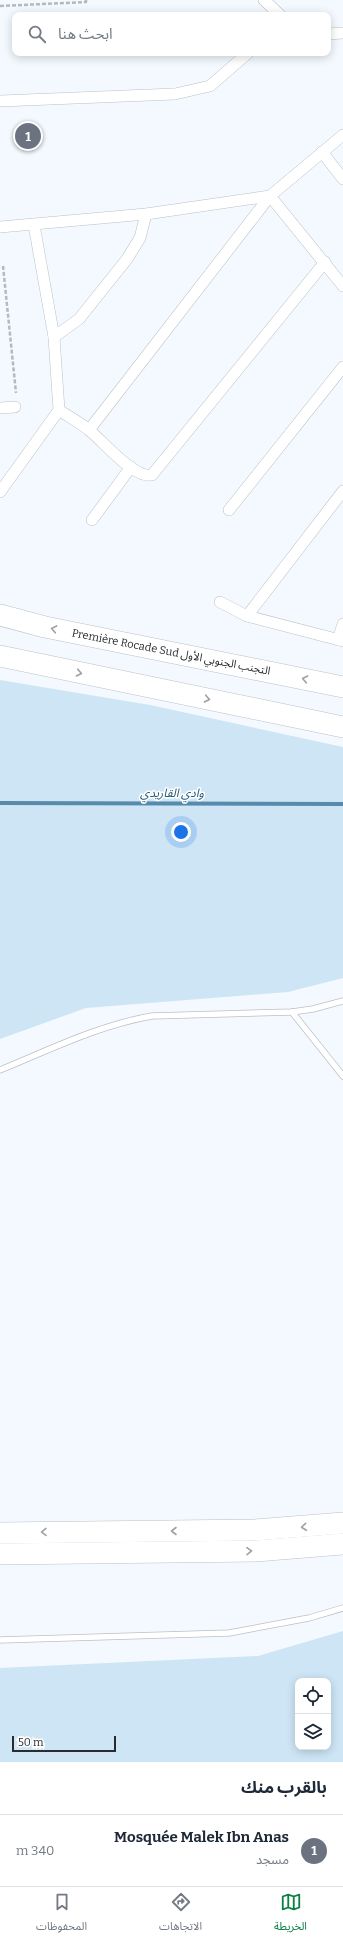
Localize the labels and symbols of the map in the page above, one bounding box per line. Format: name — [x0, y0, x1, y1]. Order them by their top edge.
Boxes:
pin: 1 — [15, 121, 41, 151]
one-way arrow — [51, 625, 57, 633]
street label: Première Rocade Sud التجنب الجنوبي الأول — [70, 626, 271, 680]
one-way arrow — [76, 668, 82, 676]
one-way arrow — [302, 675, 308, 684]
one-way arrow — [203, 694, 210, 702]
water label: وادي القاريدي — [140, 786, 205, 803]
your location — [171, 822, 191, 842]
one-way arrow — [301, 1522, 307, 1531]
one-way arrow — [171, 1527, 177, 1535]
one-way arrow — [41, 1528, 47, 1536]
one-way arrow — [246, 1547, 252, 1555]
scale bar — [12, 1734, 116, 1753]

